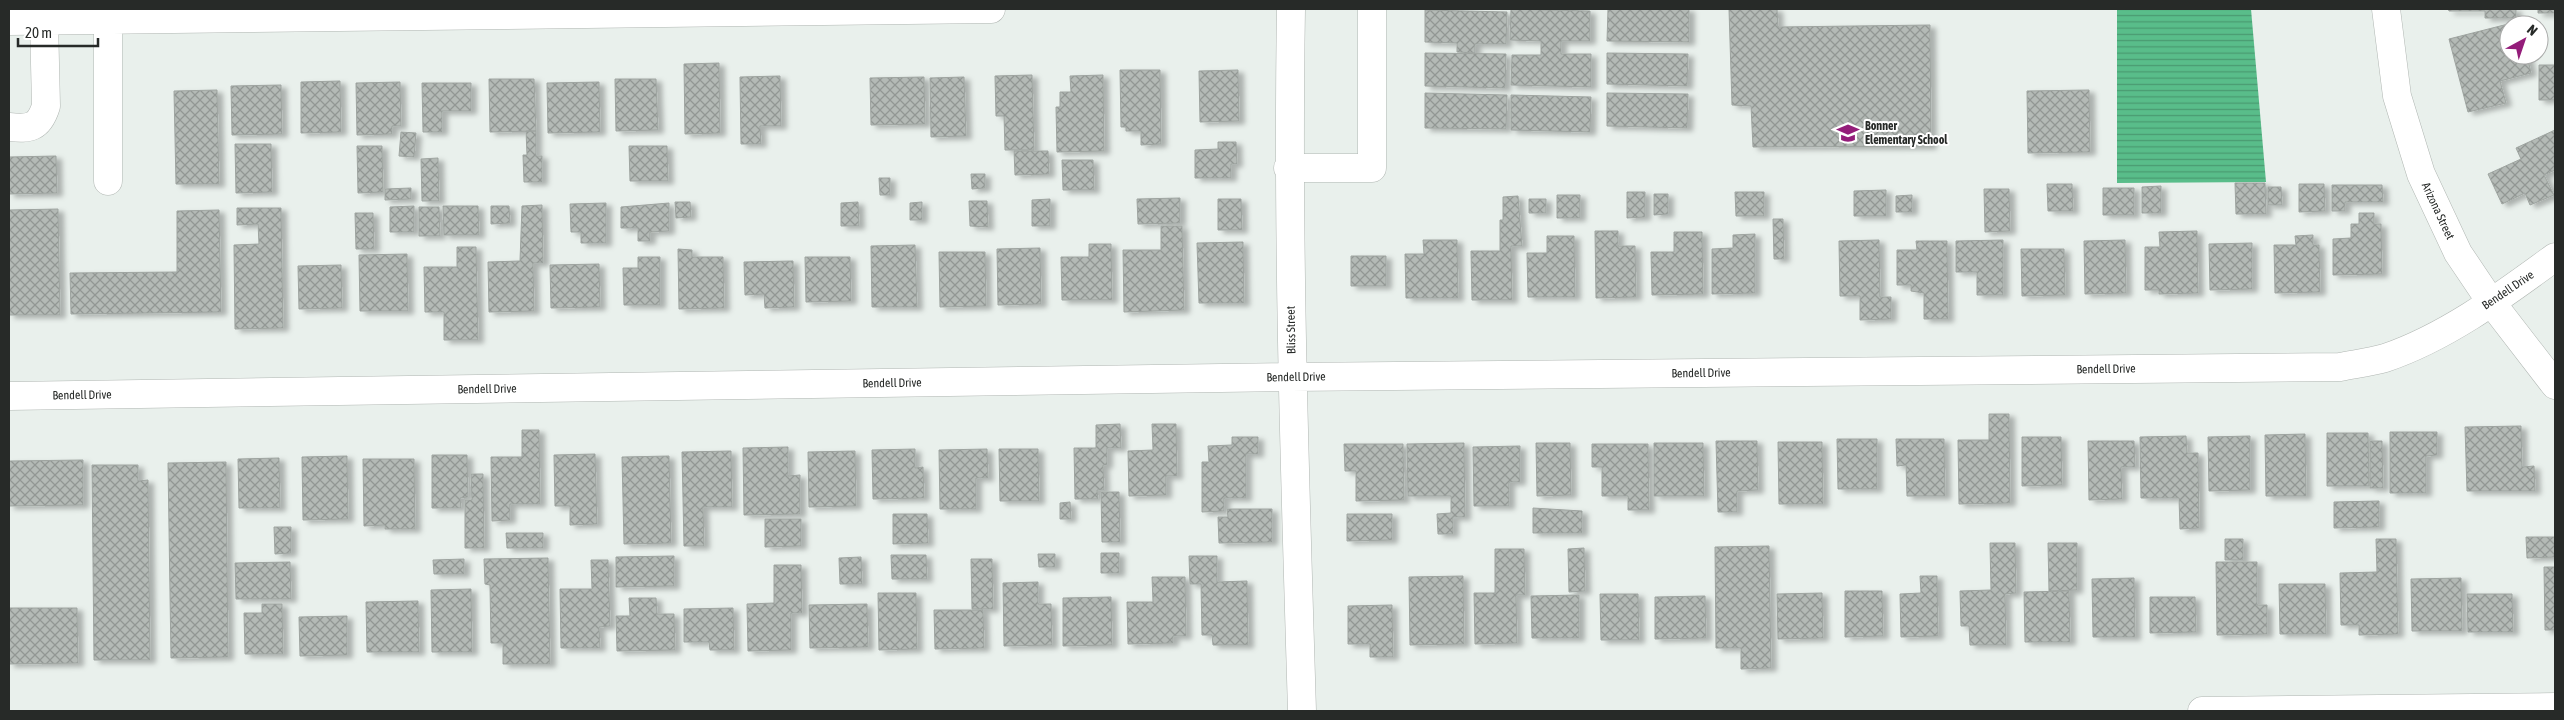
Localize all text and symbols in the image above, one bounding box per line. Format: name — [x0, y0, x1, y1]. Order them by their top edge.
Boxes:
scale bar — [18, 15, 98, 47]
north arrow — [2499, 15, 2549, 65]
text: N — [2524, 21, 2541, 39]
text: 20 m — [25, 24, 52, 41]
place label: Bonner Elementary School — [1865, 119, 1948, 147]
school or university icon: Bonner Elementary School — [1835, 120, 1861, 146]
street label: Arizona Street — [2419, 180, 2458, 242]
street label: Bendell Drive — [2479, 268, 2537, 312]
street label: Bliss Street — [1284, 305, 1298, 354]
street label: Bendell Drive — [2076, 361, 2136, 377]
street label: Bendell Drive — [1671, 365, 1731, 381]
street label: Bendell Drive — [1266, 369, 1326, 385]
street label: Bendell Drive — [862, 375, 922, 391]
street label: Bendell Drive — [457, 381, 517, 397]
street label: Bendell Drive — [52, 387, 112, 403]

